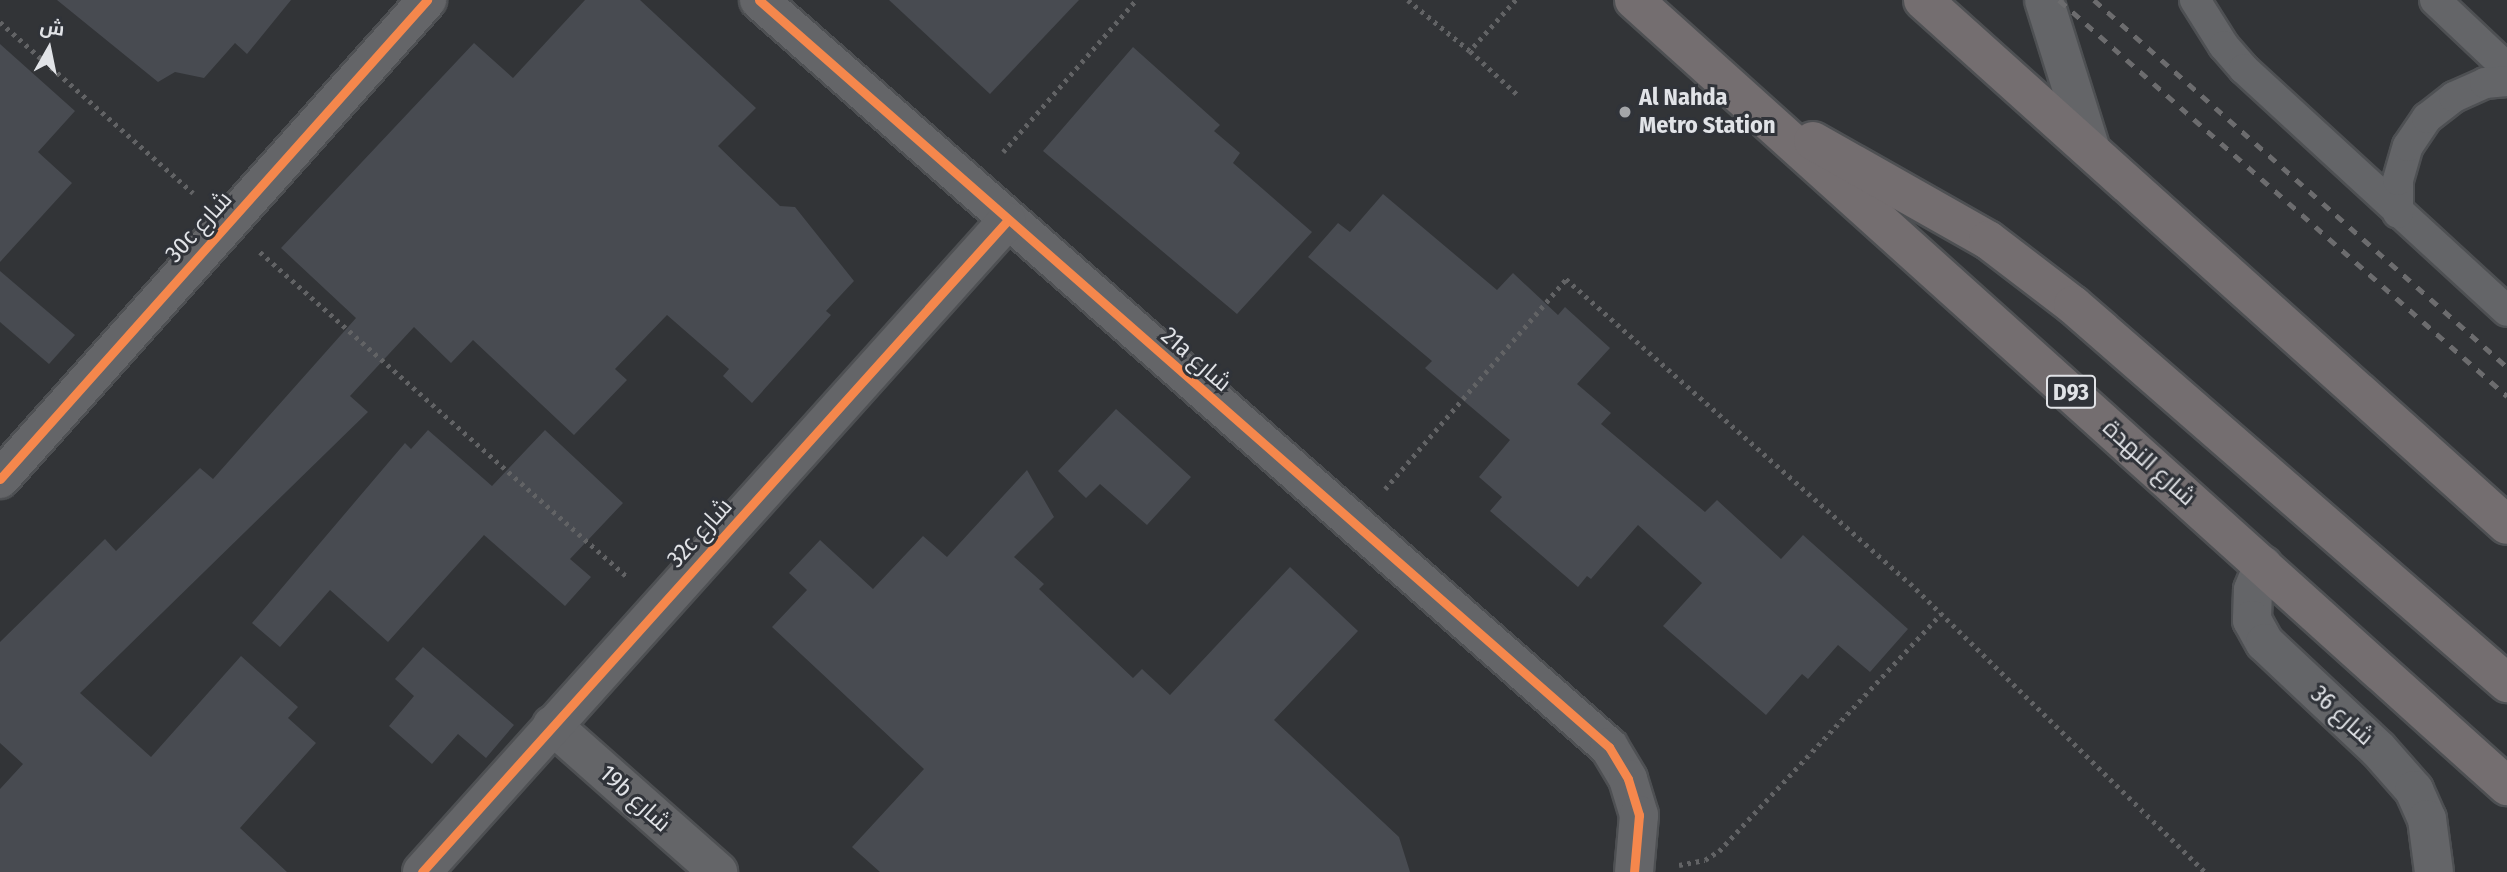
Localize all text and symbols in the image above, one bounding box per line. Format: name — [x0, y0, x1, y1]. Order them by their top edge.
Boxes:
north arrow — [14, 14, 84, 84]
text: ش — [39, 14, 66, 41]
place label: Al Nahda Metro Station — [1639, 84, 1775, 140]
marker: Al Nahda Metro Station — [1617, 104, 1633, 120]
street label: 30c شارع — [160, 186, 238, 268]
street label: 21a شارع — [1155, 322, 1237, 398]
road number: D93 — [2045, 372, 2097, 412]
street label: شارع النهدة — [2097, 414, 2201, 512]
street label: 32c شارع — [661, 492, 739, 574]
street label: شارع 36 — [2305, 680, 2379, 752]
street label: 19b شارع — [593, 760, 677, 838]

